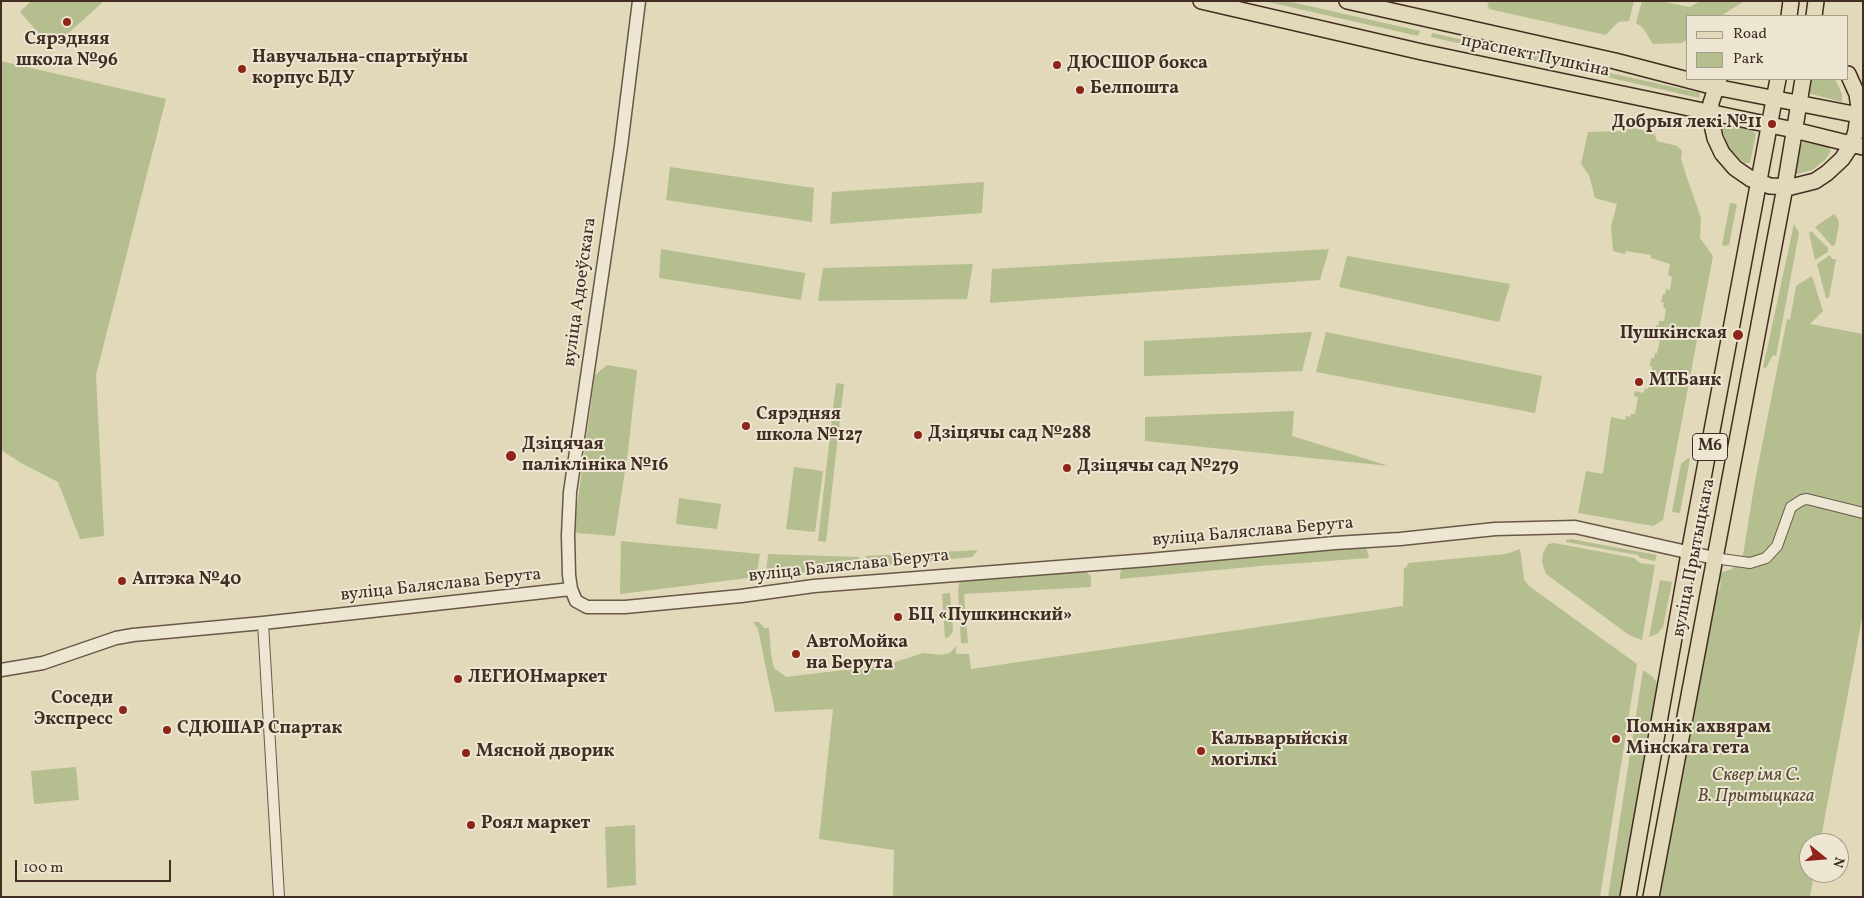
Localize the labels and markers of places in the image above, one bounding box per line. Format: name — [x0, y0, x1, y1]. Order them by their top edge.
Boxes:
marker: Сярэдняя школа №96 — [61, 16, 73, 28]
place label: Сярэдняя школа №96 — [16, 30, 118, 72]
place label: Навучальна-спартыўны корпус БДУ — [252, 48, 468, 90]
place label: ДЮСШOP бокса — [1067, 54, 1208, 76]
marker: ДЮСШOP бокса — [1051, 59, 1063, 71]
marker: Навучальна-спартыўны корпус БДУ — [236, 63, 248, 75]
place label: Белпошта — [1090, 79, 1179, 101]
marker: Белпошта — [1074, 84, 1086, 96]
place label: Добрыя лекі №11 — [1612, 113, 1762, 135]
marker: Добрыя лекі №11 — [1766, 118, 1778, 130]
place label: Пушкінская — [1620, 324, 1727, 346]
marker: Пушкінская — [1731, 328, 1745, 342]
place label: МТБанк — [1649, 371, 1721, 393]
marker: МТБанк — [1633, 376, 1645, 388]
place label: Сярэдняя школа №127 — [756, 405, 863, 448]
marker: Сярэдняя школа №127 — [740, 420, 752, 432]
place label: Дзіцячы сад №288 — [928, 424, 1091, 446]
marker: Дзіцячы сад №288 — [912, 429, 924, 441]
place label: Дзіцячая паліклініка №16 — [522, 435, 668, 478]
marker: Дзіцячая паліклініка №16 — [504, 449, 518, 463]
place label: Дзіцячы сад №279 — [1077, 457, 1239, 479]
marker: Дзіцячы сад №279 — [1061, 462, 1073, 474]
place label: Аптэка №40 — [132, 570, 241, 592]
marker: Аптэка №40 — [116, 575, 128, 587]
place label: БЦ «Пушкинский» — [908, 606, 1072, 628]
marker: БЦ «Пушкинский» — [892, 611, 904, 623]
place label: АвтоМойка на Берута — [806, 633, 908, 676]
marker: АвтоМойка на Берута — [790, 648, 802, 660]
place label: ЛЕГИОНмаркет — [468, 668, 607, 690]
marker: ЛЕГИОНмаркет — [452, 673, 464, 685]
place label: Соседи Экспресс — [34, 689, 113, 732]
marker: Соседи Экспресс — [117, 704, 129, 716]
place label: Помнік ахвярам Мінскага гета — [1626, 718, 1771, 761]
place label: СДЮШАР Спартак — [177, 719, 342, 741]
marker: СДЮШАР Спартак — [161, 724, 173, 736]
place label: Кальварыйскія могілкі — [1211, 730, 1348, 772]
marker: Помнік ахвярам Мінскага гета — [1610, 733, 1622, 745]
place label: Мясной дворик — [476, 742, 614, 764]
marker: Кальварыйскія могілкі — [1195, 745, 1207, 757]
marker: Мясной дворик — [460, 747, 472, 759]
place label: Роял маркет — [481, 814, 591, 836]
marker: Роял маркет — [465, 819, 477, 831]

